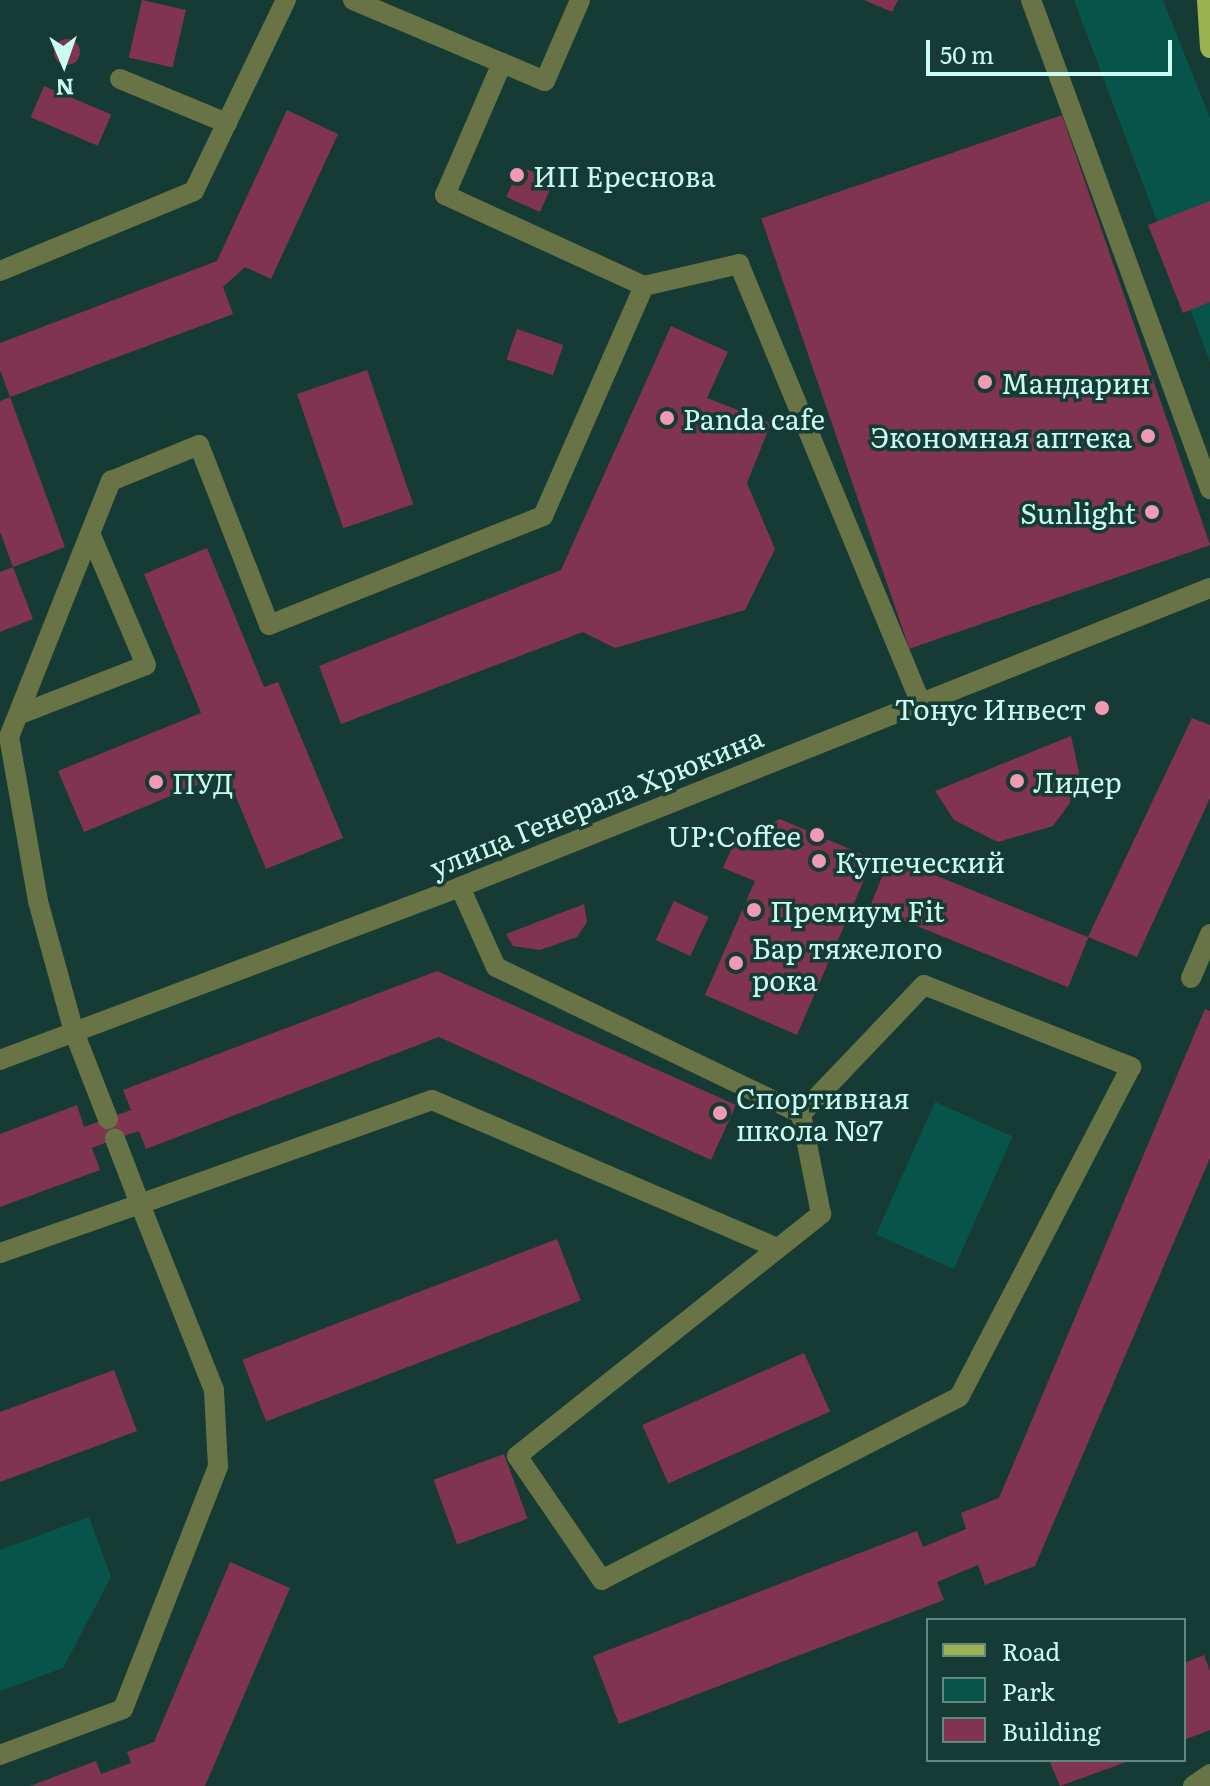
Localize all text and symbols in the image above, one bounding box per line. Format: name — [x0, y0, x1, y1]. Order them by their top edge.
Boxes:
north arrow — [24, 24, 104, 104]
scale bar — [930, 24, 1176, 74]
text: 50 m — [940, 36, 994, 71]
text: N — [55, 72, 75, 105]
place label: ИП Ереснова — [533, 158, 716, 192]
marker: ИП Ереснова — [508, 166, 526, 184]
place label: Мандарин — [1001, 365, 1150, 399]
marker: Мандарин — [976, 373, 994, 391]
place label: Panda cafe — [683, 401, 825, 435]
marker: Panda cafe — [658, 409, 676, 427]
place label: Экономная аптека — [871, 419, 1132, 453]
marker: Экономная аптека — [1139, 427, 1157, 445]
place label: Sunlight — [1020, 495, 1136, 529]
marker: Sunlight — [1143, 503, 1161, 521]
place label: Тонус Инвест — [895, 691, 1086, 725]
marker: Тонус Инвест — [1093, 699, 1111, 717]
street label: улица Генерала Хрюкина — [425, 719, 767, 883]
place label: Лидер — [1033, 764, 1122, 798]
place label: ПУД — [172, 765, 234, 799]
marker: Лидер — [1008, 772, 1026, 790]
marker: ПУД — [147, 773, 165, 791]
place label: UP:Coffee — [667, 818, 801, 852]
marker: UP:Coffee — [808, 826, 826, 844]
place label: Купеческий — [835, 844, 1005, 878]
marker: Купеческий — [810, 852, 828, 870]
place label: Премиум Fit — [770, 893, 944, 927]
marker: Премиум Fit — [745, 901, 763, 919]
place label: Бар тяжелого рока — [752, 930, 943, 996]
marker: Бар тяжелого рока — [727, 954, 745, 972]
place label: Спортивная школа №7 — [736, 1080, 910, 1146]
marker: Спортивная школа №7 — [711, 1104, 729, 1122]
legend — [926, 1618, 1186, 1762]
text: Road — [1002, 1633, 1060, 1668]
text: Park — [1002, 1673, 1055, 1708]
text: Building — [1002, 1713, 1101, 1748]

